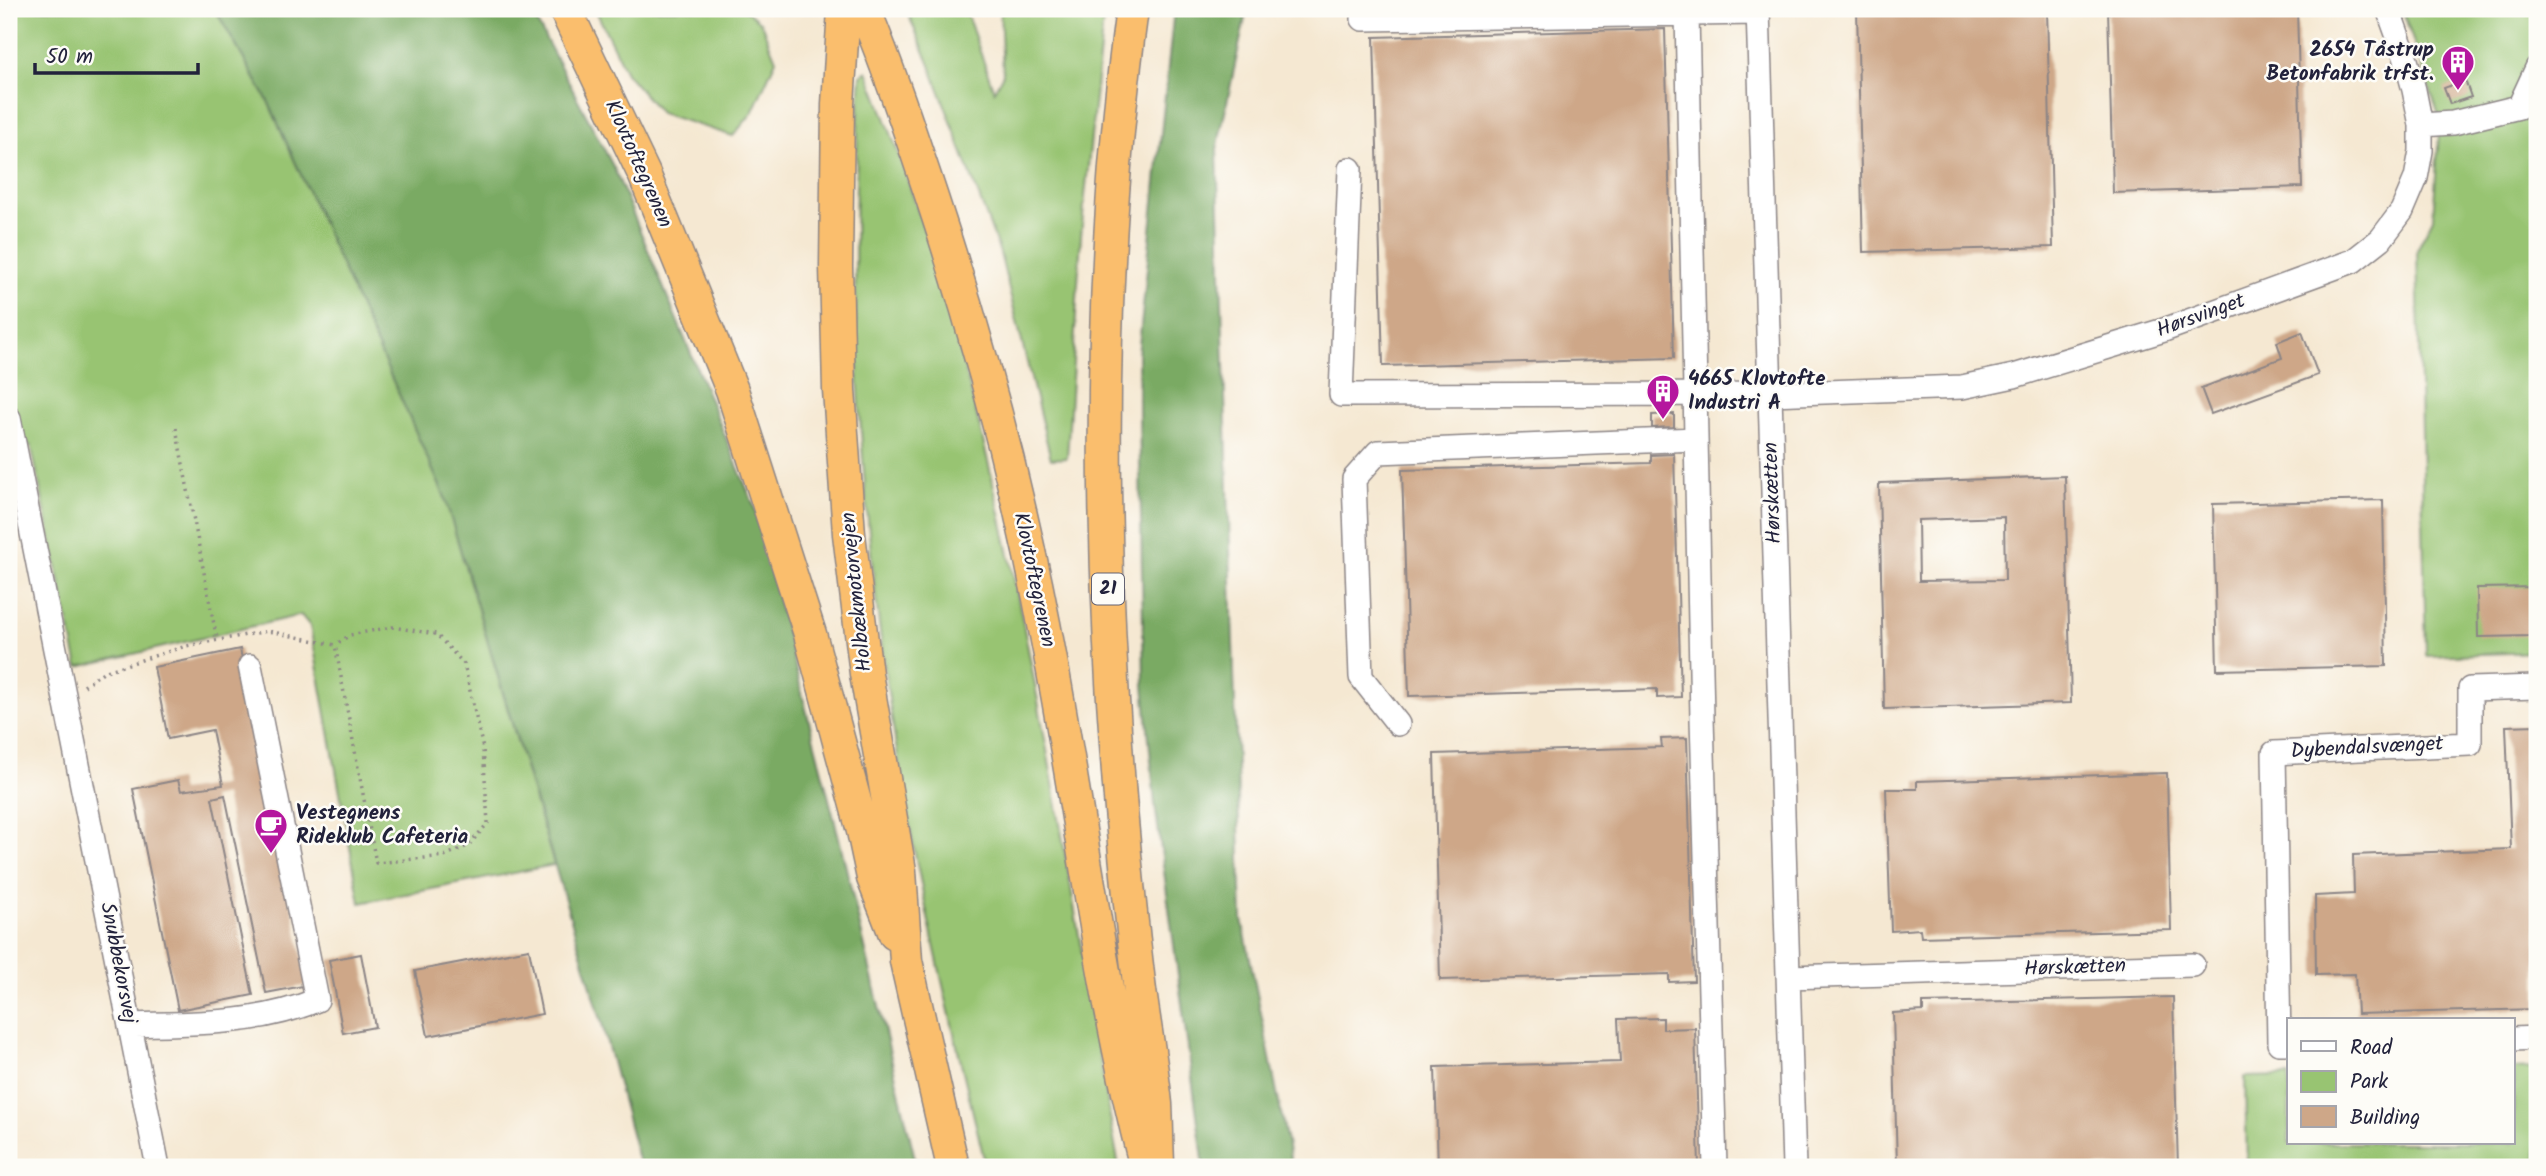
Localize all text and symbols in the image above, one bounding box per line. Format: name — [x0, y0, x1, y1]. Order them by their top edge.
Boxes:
scale bar — [35, 32, 198, 76]
place label: 2654 Tåstrup Betonfabrik trfst. — [2266, 34, 2434, 91]
text: 50 m — [46, 41, 93, 74]
building icon: 2654 Tåstrup Betonfabrik trfst. — [2439, 43, 2477, 92]
street label: Klovtoftegrenen — [595, 95, 681, 233]
street label: Hørsvinget — [2152, 284, 2251, 347]
place label: 4665 Klovtofte Industri A — [1688, 363, 1826, 420]
building icon: 4665 Klovtofte Industri A — [1644, 372, 1682, 421]
street label: Hørskætten — [1755, 441, 1791, 545]
street label: Klovtoftegrenen — [1004, 509, 1064, 651]
street label: Holbækmotorvejen — [832, 511, 882, 673]
road number: 21 — [1092, 574, 1124, 604]
street label: Dybendalsvænget — [2290, 727, 2445, 768]
place label: Vestegnens Rideklub Cafeteria — [296, 797, 469, 854]
cafe icon: Vestegnens Rideklub Cafeteria — [252, 806, 290, 855]
street label: Snubbekorsvej — [90, 900, 146, 1027]
street label: Hørskætten — [2023, 950, 2127, 986]
legend — [2287, 1018, 2514, 1144]
text: Road — [2350, 1032, 2393, 1065]
text: Park — [2350, 1066, 2388, 1099]
text: Building — [2350, 1102, 2420, 1135]

